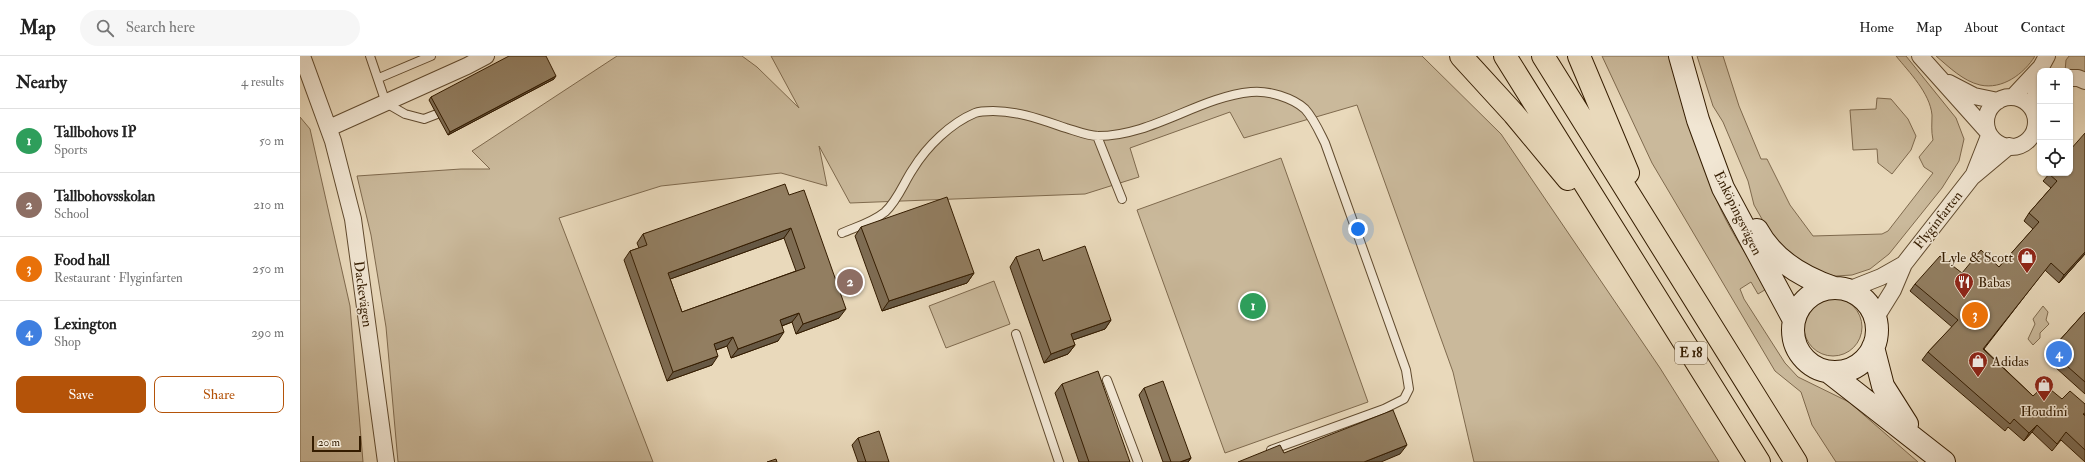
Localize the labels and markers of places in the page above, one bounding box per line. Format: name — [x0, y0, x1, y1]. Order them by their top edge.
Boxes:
shop icon: Lyle & Scott — [2016, 246, 2038, 274]
place label: Lyle & Scott — [1941, 249, 2013, 267]
pin: 2 — [837, 267, 863, 297]
restaurant icon: Babas — [1953, 271, 1975, 299]
place label: Babas — [1978, 274, 2011, 291]
pin: 1 — [1240, 291, 1266, 321]
pin: 3 — [1962, 300, 1988, 330]
pin: 4 — [2046, 339, 2072, 369]
shop icon: Adidas — [1967, 350, 1989, 378]
place label: Adidas — [1991, 353, 2029, 370]
shop icon: Houdini — [2033, 374, 2055, 402]
place label: Houdini — [2021, 403, 2068, 420]

